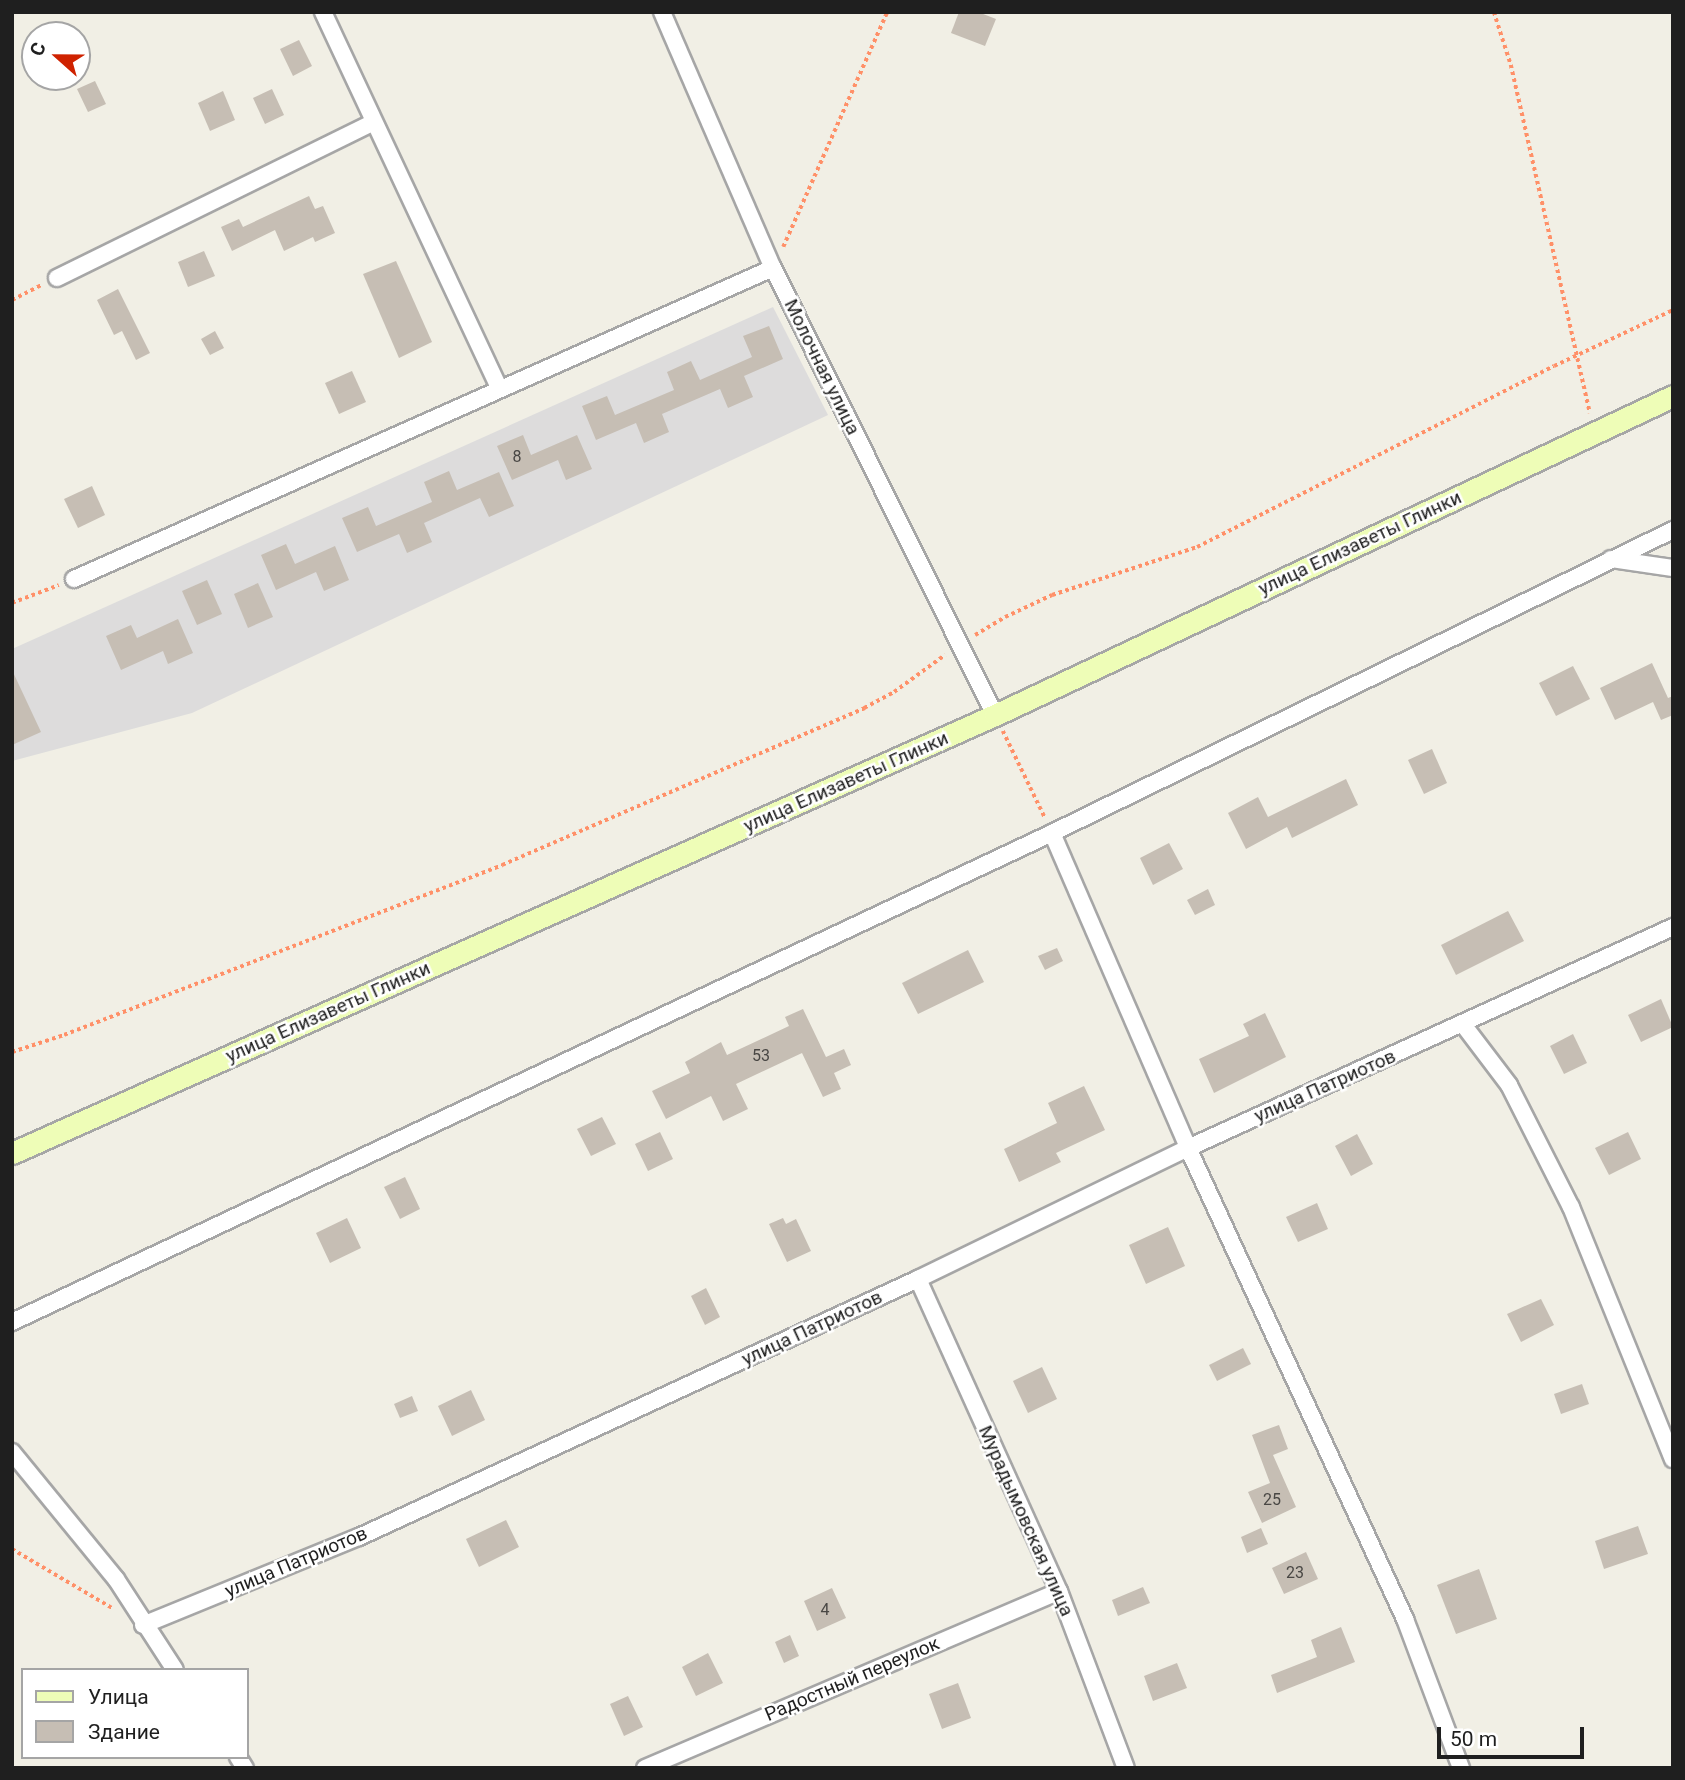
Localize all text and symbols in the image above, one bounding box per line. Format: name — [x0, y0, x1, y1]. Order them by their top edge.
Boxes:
north arrow — [21, 21, 91, 91]
text: С — [25, 39, 51, 59]
street label: Молочная улица — [779, 295, 865, 439]
house number: 8 — [513, 447, 521, 467]
street label: улица Елизаветы Глинки — [1255, 486, 1465, 600]
street label: улица Елизаветы Глинки — [740, 727, 952, 837]
street label: улица Елизаветы Глинки — [222, 957, 434, 1067]
street label: улица Патриотов — [1251, 1045, 1399, 1127]
house number: 53 — [752, 1046, 770, 1066]
street label: улица Патриотов — [738, 1285, 886, 1371]
street label: Мурадымовская улица — [974, 1422, 1078, 1620]
house number: 25 — [1263, 1490, 1281, 1510]
street label: улица Патриотов — [221, 1522, 371, 1602]
house number: 23 — [1286, 1563, 1304, 1583]
house number: 4 — [821, 1600, 829, 1620]
street label: Радостный переулок — [761, 1632, 943, 1726]
legend — [21, 1668, 248, 1759]
text: Улица — [88, 1685, 149, 1709]
scale bar — [1440, 1714, 1587, 1758]
text: Здание — [88, 1720, 160, 1744]
text: 50 m — [1450, 1727, 1497, 1751]

